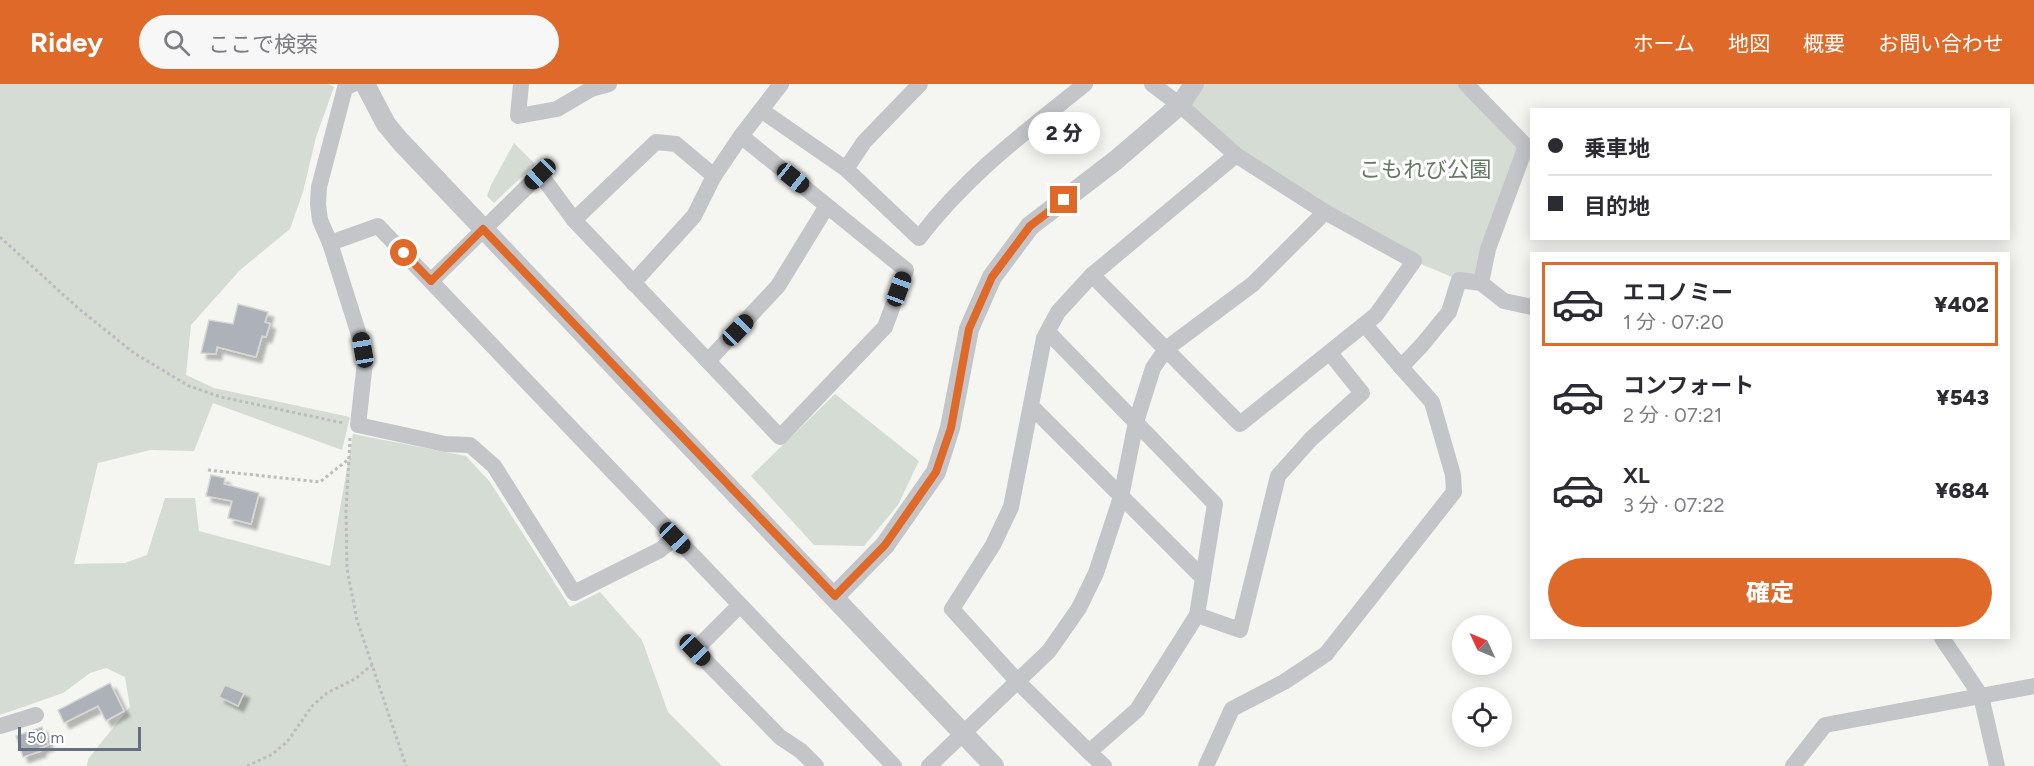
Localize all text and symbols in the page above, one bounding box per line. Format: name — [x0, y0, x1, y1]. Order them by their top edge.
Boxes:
search box — [139, 15, 559, 69]
text: Ridey — [30, 25, 103, 59]
icon: search — [160, 26, 193, 59]
text: ここで検索 — [208, 31, 318, 58]
text: ホーム — [1633, 31, 1695, 56]
text: 地図 — [1728, 31, 1770, 56]
text: 概要 — [1803, 31, 1845, 56]
text: お問い合わせ — [1878, 31, 2004, 56]
callout: 2 分 — [1028, 113, 1100, 155]
text: 2 分 — [1046, 121, 1082, 145]
text: 乗車地 — [1584, 135, 1650, 162]
car — [521, 155, 559, 193]
park label: こもれび公園 — [1359, 156, 1491, 183]
car — [773, 160, 813, 196]
route end — [1050, 186, 1077, 213]
text: 目的地 — [1584, 193, 1650, 220]
route start — [390, 239, 417, 266]
car — [884, 269, 914, 309]
icon: car — [1551, 277, 1605, 331]
text: エコノミー — [1623, 279, 1733, 306]
text: ¥402 — [1934, 291, 1989, 318]
text: 1 分 · 07:20 — [1623, 310, 1724, 334]
car — [719, 311, 757, 349]
car — [351, 331, 375, 369]
icon: car — [1551, 370, 1605, 424]
text: コンフォート — [1623, 372, 1754, 399]
text: ¥543 — [1936, 384, 1989, 411]
text: 2 分 · 07:21 — [1623, 403, 1722, 427]
text: XL — [1623, 462, 1650, 489]
icon: car — [1551, 463, 1605, 517]
text: ¥684 — [1935, 477, 1989, 504]
text: 3 分 · 07:22 — [1623, 493, 1725, 517]
car — [656, 519, 694, 557]
button: 確定 — [1548, 558, 1992, 627]
north arrow — [1452, 615, 1512, 675]
map controls — [1452, 615, 1512, 747]
car — [676, 631, 714, 669]
button: locate — [1452, 687, 1512, 747]
scale bar — [18, 724, 141, 752]
text: 50 m — [27, 728, 64, 747]

